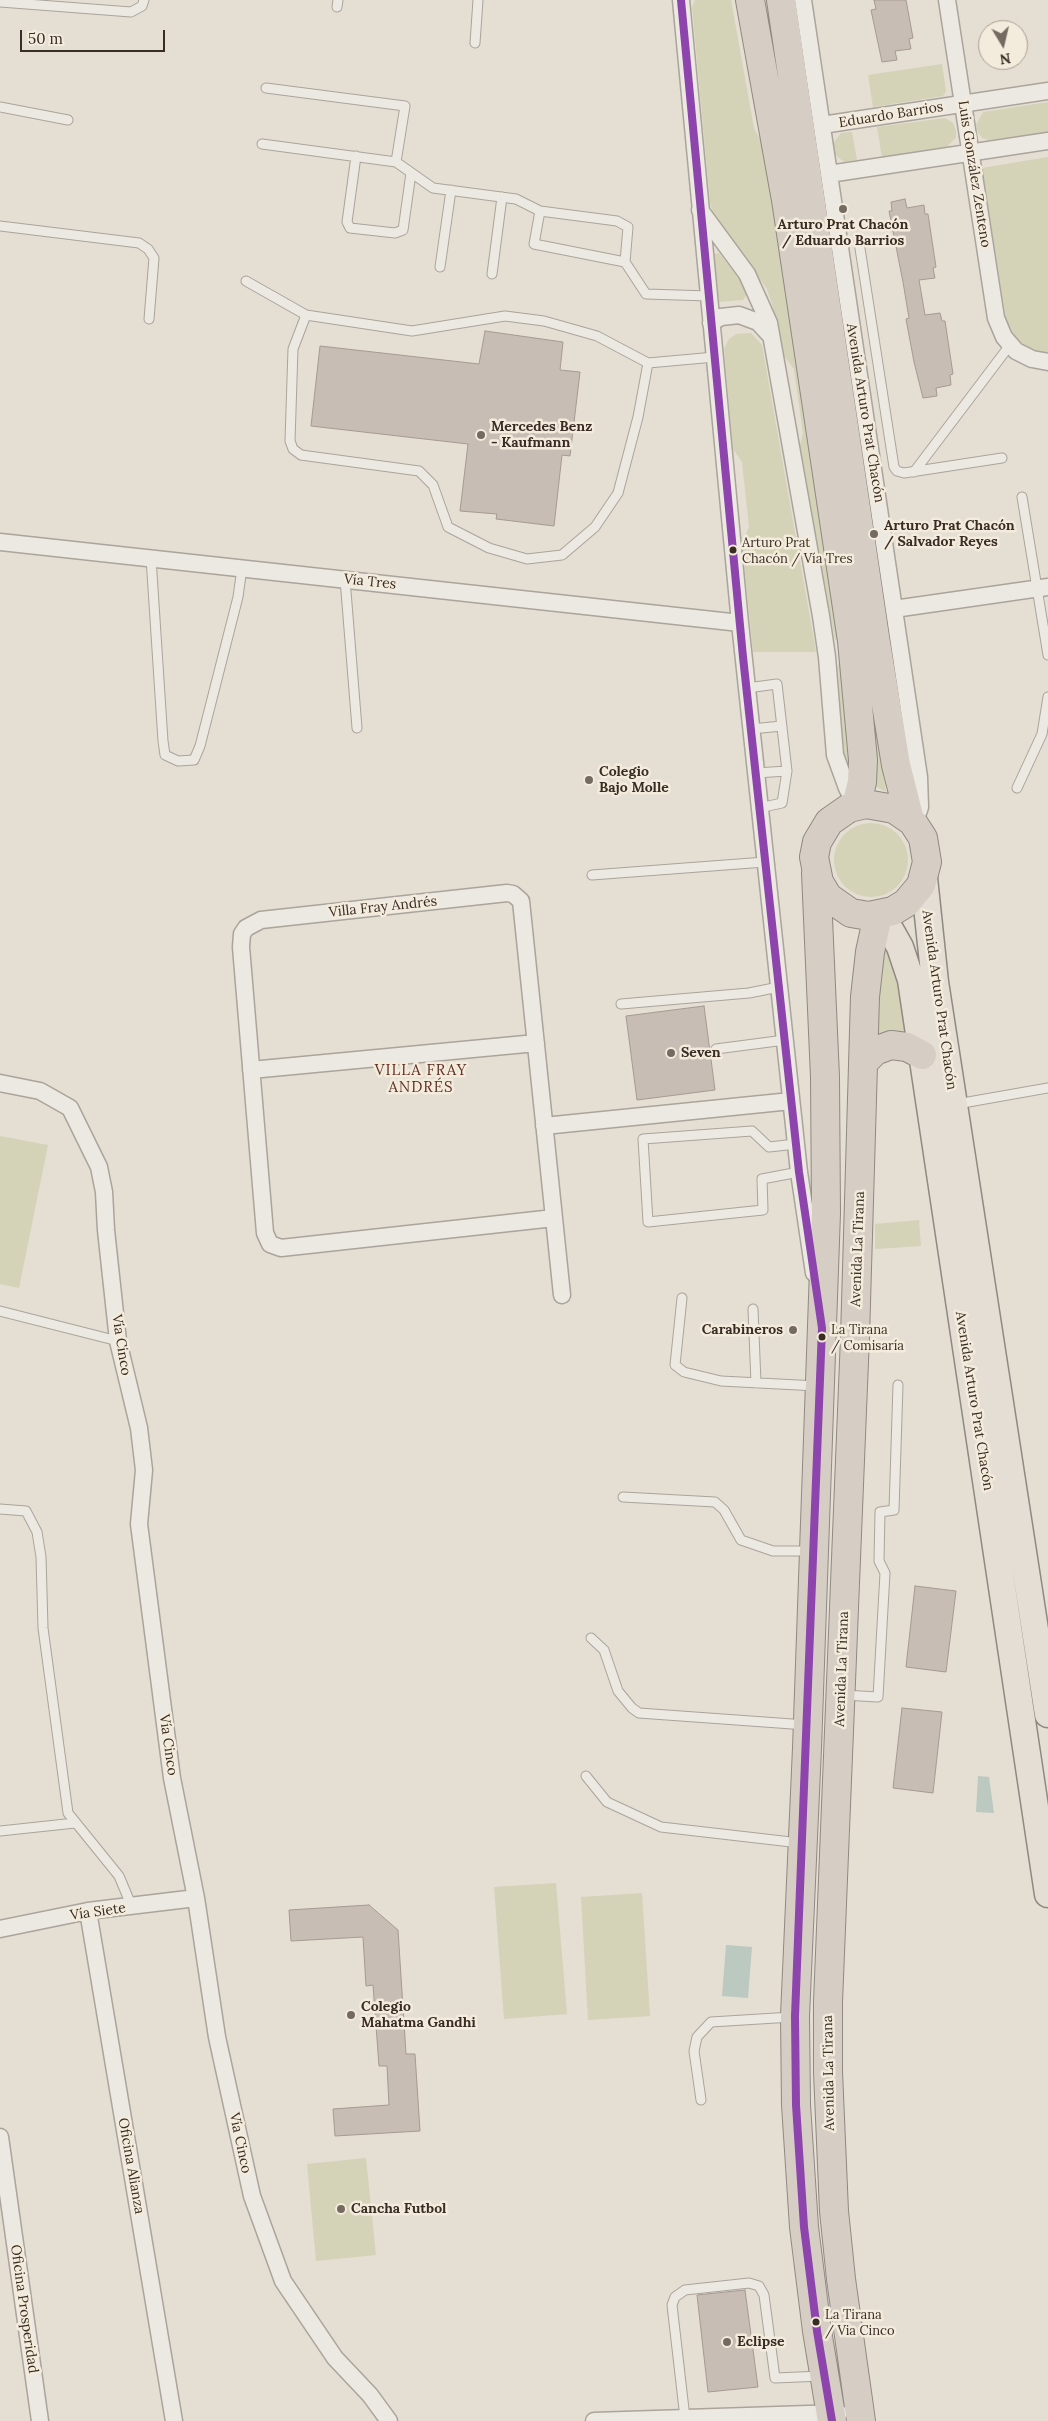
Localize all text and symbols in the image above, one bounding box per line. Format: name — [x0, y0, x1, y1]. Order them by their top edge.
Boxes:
scale bar — [22, 20, 168, 52]
north arrow — [978, 20, 1028, 70]
text: 50 m — [28, 29, 63, 48]
text: N — [998, 49, 1012, 69]
street label: Eduardo Barrios — [838, 98, 944, 132]
street label: Luis González Zenteno — [954, 99, 994, 249]
marker: Arturo Prat Chacón / Eduardo Barrios — [837, 203, 849, 215]
place label: Arturo Prat Chacón / Eduardo Barrios — [778, 217, 908, 250]
street label: Avenida Arturo Prat Chacón — [843, 322, 887, 504]
place label: Mercedes Benz - Kaufmann — [491, 419, 592, 452]
marker: Mercedes Benz - Kaufmann — [475, 429, 487, 441]
place label: Arturo Prat Chacón / Salvador Reyes — [884, 518, 1015, 550]
marker: Arturo Prat Chacón / Salvador Reyes — [868, 528, 880, 540]
place label: Arturo Prat Chacón / Vía Tres — [742, 535, 853, 566]
marker: Arturo Prat Chacón / Vía Tres — [728, 545, 738, 555]
street label: Vía Tres — [343, 571, 397, 593]
place label: Colegio Bajo Molle — [599, 764, 669, 796]
marker: Colegio Bajo Molle — [583, 774, 595, 786]
street label: Villa Fray Andrés — [328, 893, 438, 921]
street label: Avenida Arturo Prat Chacón — [918, 909, 960, 1091]
place label: Seven — [681, 1045, 721, 1061]
marker: Seven — [665, 1047, 677, 1059]
district label: VILLA FRAY ANDRÉS — [373, 1062, 469, 1097]
street label: Avenida La Tirana — [848, 1191, 868, 1307]
street label: Avenida Arturo Prat Chacón — [952, 1310, 996, 1492]
street label: Vía Cinco — [108, 1313, 134, 1377]
place label: Carabineros — [702, 1322, 783, 1338]
place label: La Tirana / Comisaría — [831, 1322, 904, 1353]
marker: Carabineros — [787, 1324, 799, 1336]
marker: La Tirana / Comisaría — [817, 1332, 827, 1342]
street label: Avenida La Tirana — [832, 1611, 852, 1727]
street label: Vía Cinco — [155, 1713, 181, 1777]
street label: Vía Siete — [69, 1900, 127, 1924]
place label: Colegio Mahatma Gandhi — [361, 1999, 476, 2031]
marker: Colegio Mahatma Gandhi — [345, 2009, 357, 2021]
street label: Avenida La Tirana — [820, 2015, 838, 2131]
street label: Vía Cinco — [225, 2111, 255, 2175]
street label: Oficina Alianza — [114, 2117, 148, 2215]
place label: Cancha Futbol — [351, 2201, 446, 2217]
marker: Cancha Futbol — [335, 2203, 347, 2215]
street label: Oficina Prosperidad — [7, 2244, 41, 2374]
place label: La Tirana / Via Cinco — [825, 2307, 895, 2338]
marker: La Tirana / Via Cinco — [811, 2317, 821, 2327]
place label: Eclipse — [737, 2334, 785, 2350]
marker: Eclipse — [721, 2336, 733, 2348]

